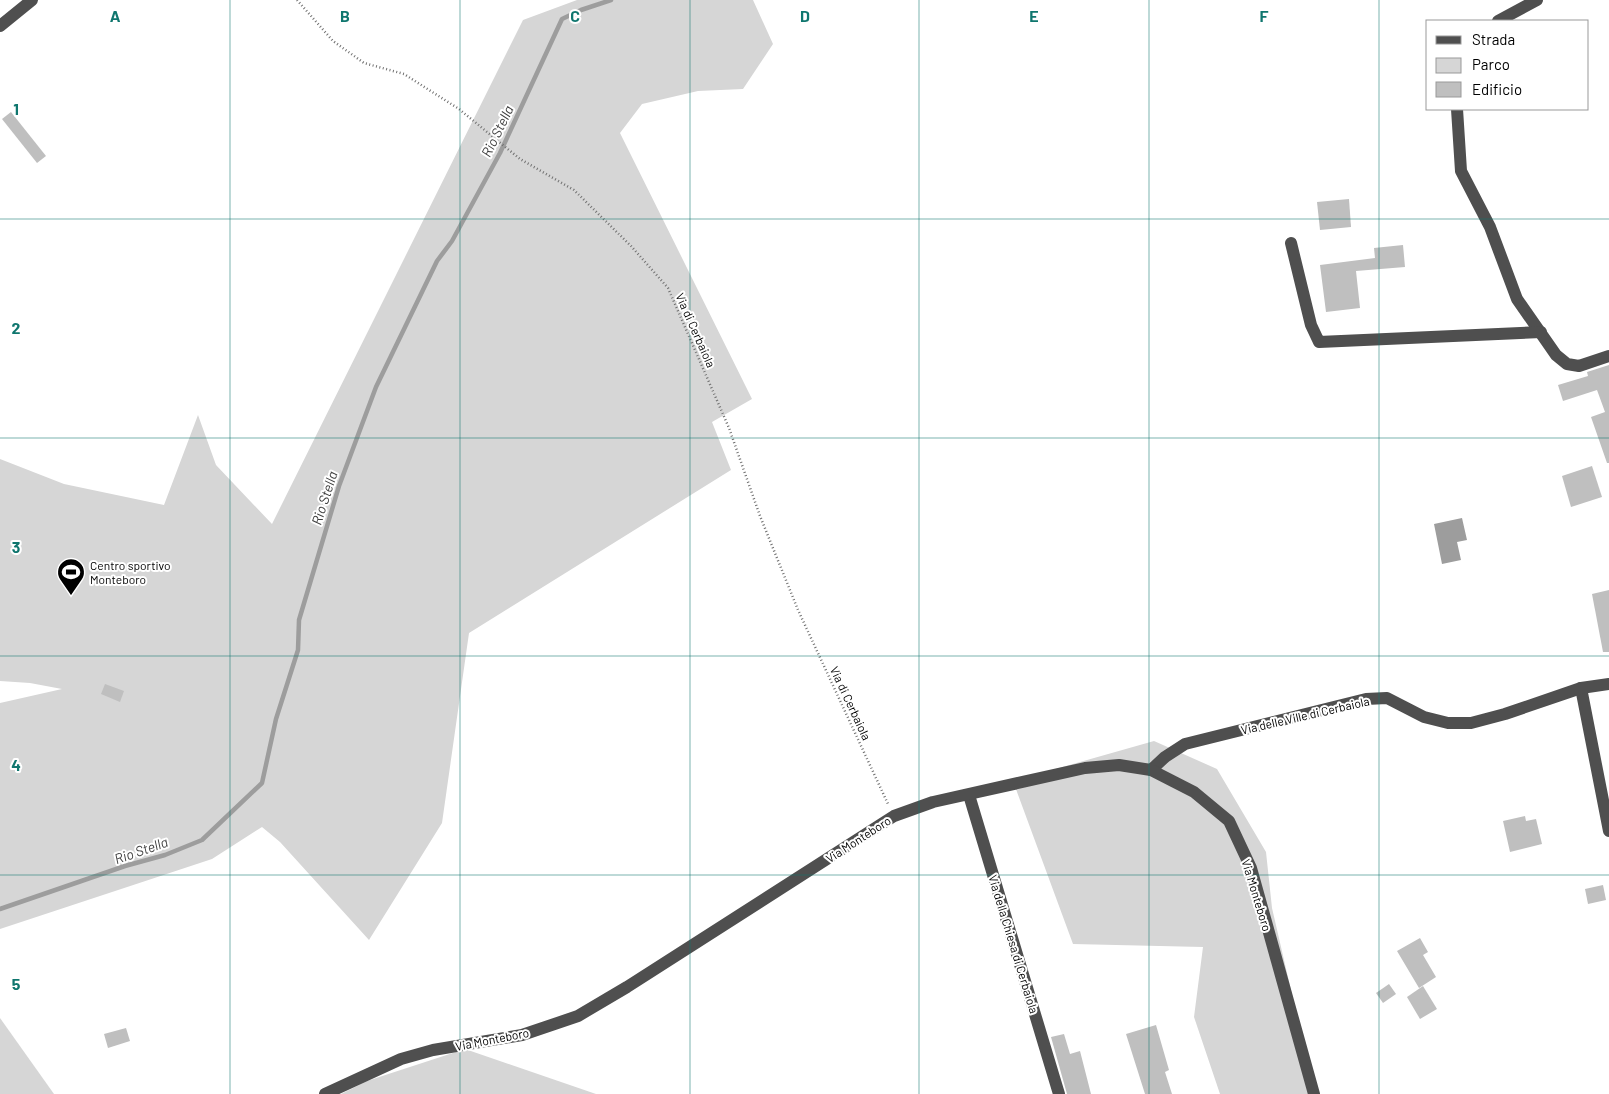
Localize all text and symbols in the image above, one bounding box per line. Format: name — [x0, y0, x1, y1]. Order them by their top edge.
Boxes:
text: A — [110, 6, 121, 25]
text: B — [340, 6, 350, 25]
text: C — [570, 6, 580, 25]
text: D — [800, 6, 810, 25]
text: E — [1029, 6, 1039, 25]
text: F — [1260, 6, 1269, 25]
legend — [1426, 20, 1589, 110]
text: Strada — [1472, 30, 1515, 48]
text: Parco — [1472, 55, 1510, 73]
text: Edificio — [1472, 80, 1522, 98]
text: 1 — [13, 99, 19, 118]
water label: Rio Stella — [477, 102, 517, 160]
street label: Via di Cerbaiola — [673, 291, 719, 369]
text: 2 — [12, 318, 21, 337]
water label: Rio Stella — [307, 469, 341, 527]
text: 3 — [12, 537, 20, 556]
sports icon: Centro sportivo Monteboro — [56, 557, 86, 596]
place label: Centro sportivo Monteboro — [90, 558, 171, 586]
street label: Via di Cerbaiola — [828, 664, 874, 742]
street label: Via delle Ville di Cerbaiola — [1239, 693, 1371, 737]
text: 4 — [11, 755, 21, 774]
street label: Via Monteboro — [823, 813, 893, 865]
water label: Rio Stella — [112, 833, 170, 867]
street label: Via Monteboro — [1239, 857, 1275, 933]
street label: Via della Chiesa di Cerbaiola — [986, 873, 1042, 1015]
text: 5 — [12, 974, 21, 993]
street label: Via Monteboro — [454, 1025, 530, 1053]

